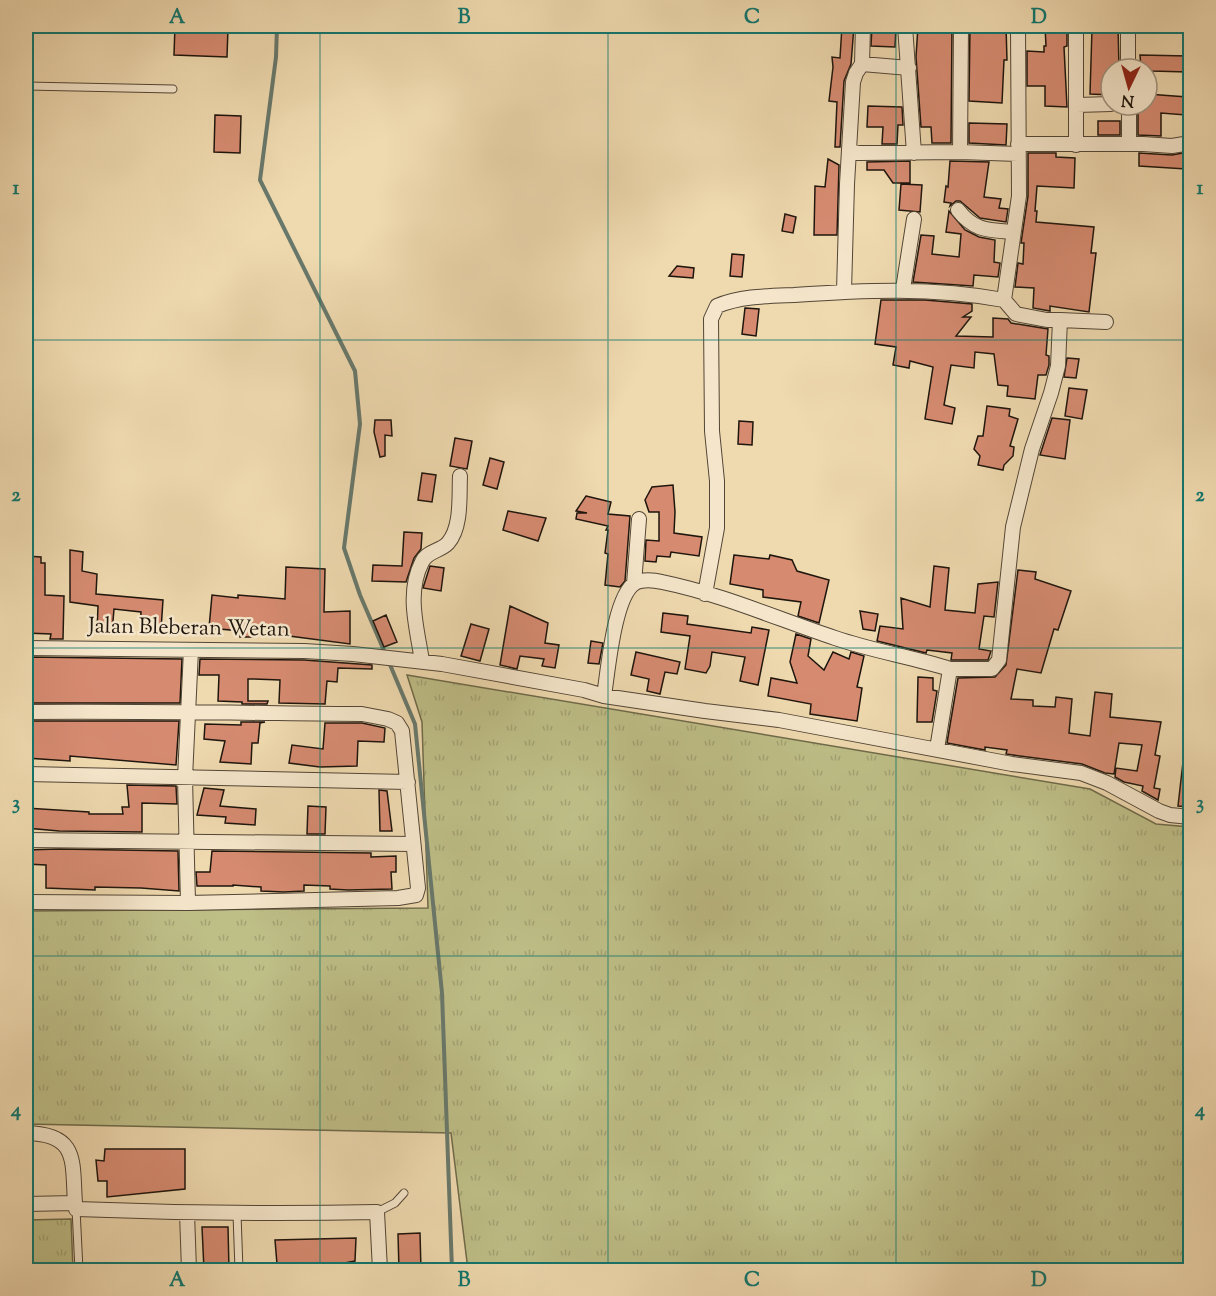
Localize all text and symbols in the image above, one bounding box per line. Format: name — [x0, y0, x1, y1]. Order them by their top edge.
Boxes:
text: A — [169, 4, 186, 33]
text: B — [458, 4, 471, 33]
text: C — [744, 4, 760, 33]
text: D — [1031, 4, 1047, 33]
north arrow — [1099, 57, 1159, 117]
text: N — [1120, 87, 1135, 111]
text: 1 — [13, 175, 20, 204]
text: 1 — [1197, 175, 1204, 204]
text: 2 — [11, 482, 21, 511]
text: 2 — [1195, 482, 1205, 511]
street label: Jalan Bleberan Wetan — [87, 611, 290, 647]
text: 3 — [12, 790, 20, 819]
text: 3 — [1196, 790, 1204, 819]
text: 4 — [10, 1097, 21, 1126]
text: 4 — [1194, 1097, 1205, 1126]
text: A — [169, 1267, 186, 1296]
text: B — [458, 1267, 471, 1296]
text: C — [744, 1267, 760, 1296]
text: D — [1031, 1267, 1047, 1296]

